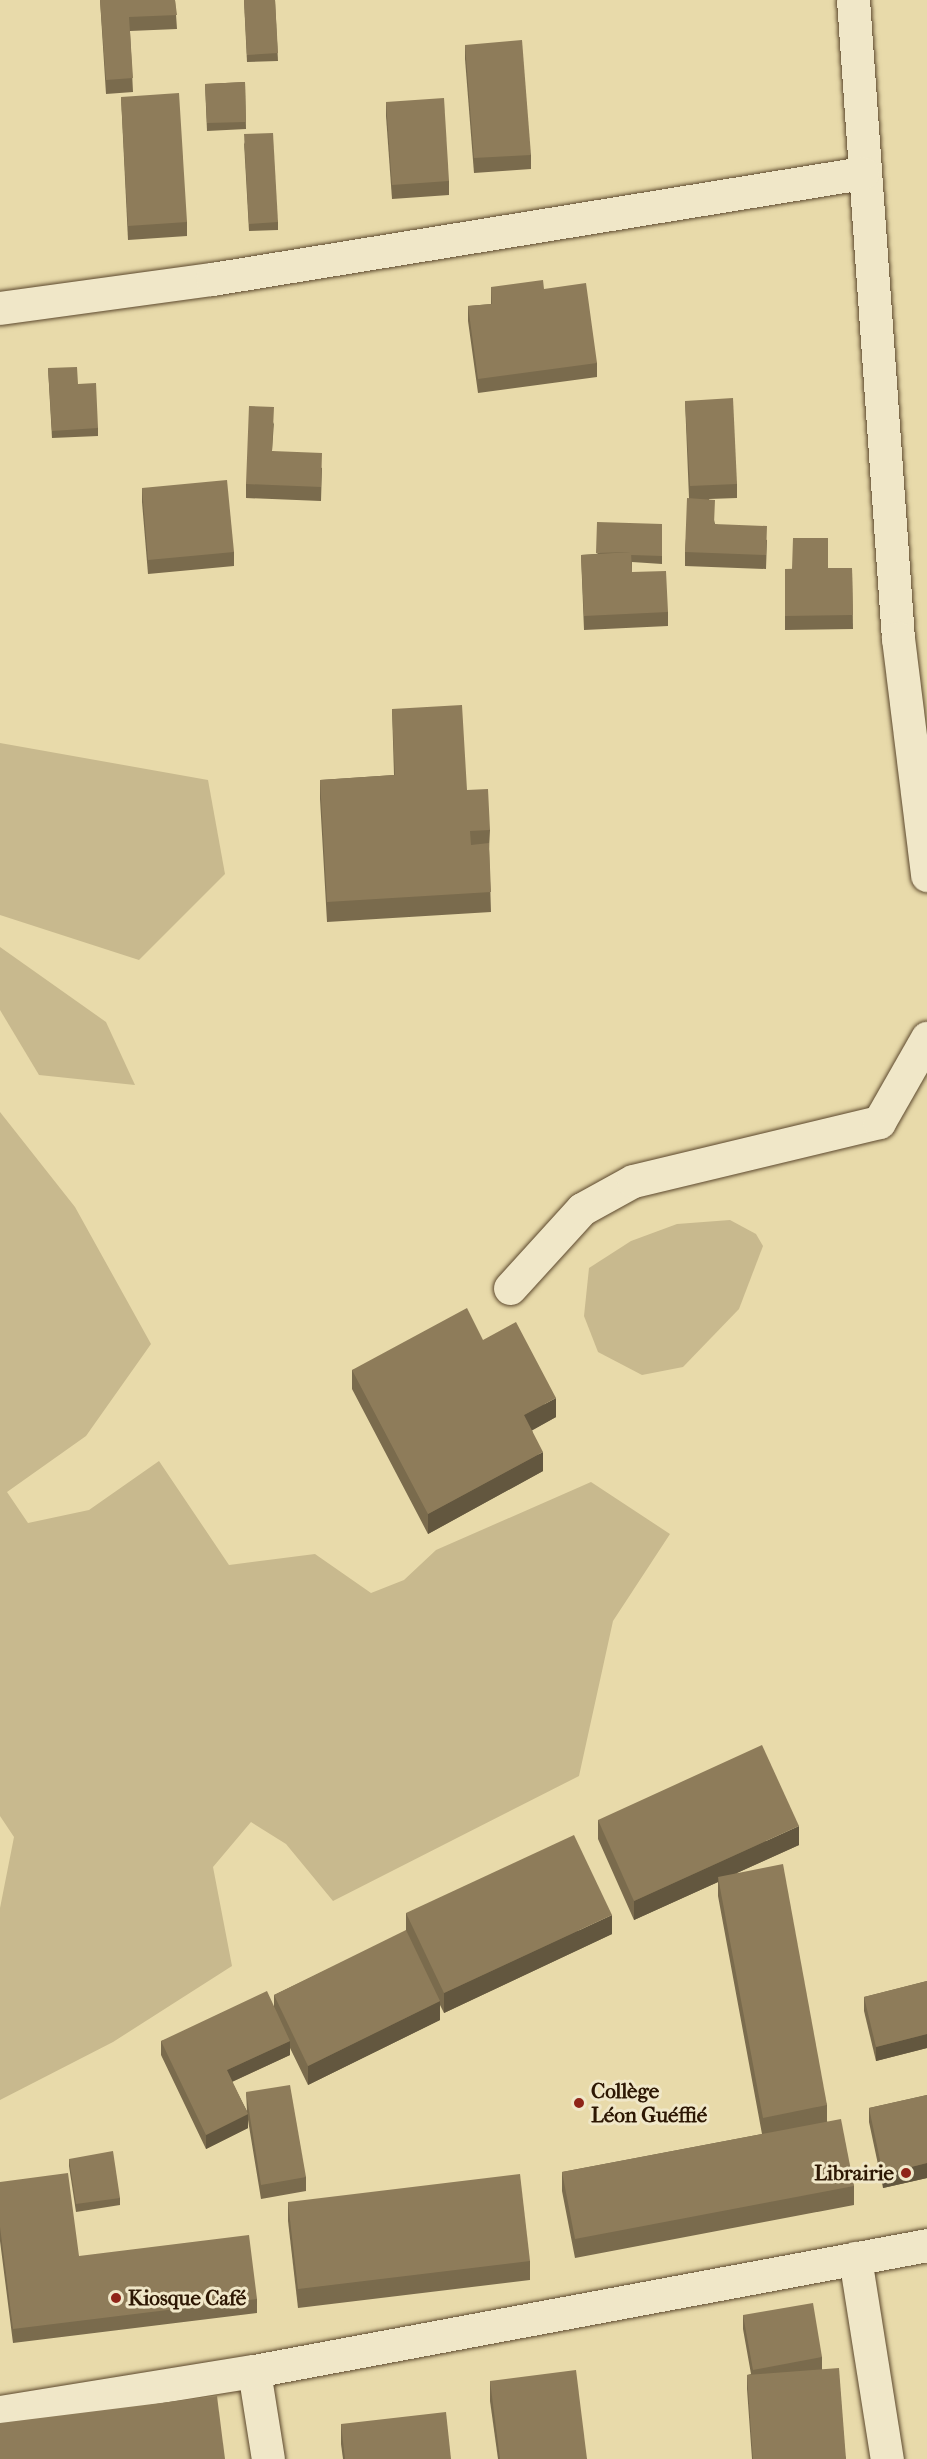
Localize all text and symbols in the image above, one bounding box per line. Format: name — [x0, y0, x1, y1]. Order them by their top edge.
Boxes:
place label: Collège Léon Guéffié — [591, 2078, 707, 2128]
marker: Collège Léon Guéffié — [572, 2096, 586, 2110]
place label: Librairie — [814, 2160, 894, 2186]
marker: Librairie — [899, 2166, 913, 2180]
place label: Kiosque Café — [128, 2285, 246, 2311]
marker: Kiosque Café — [109, 2291, 123, 2305]

